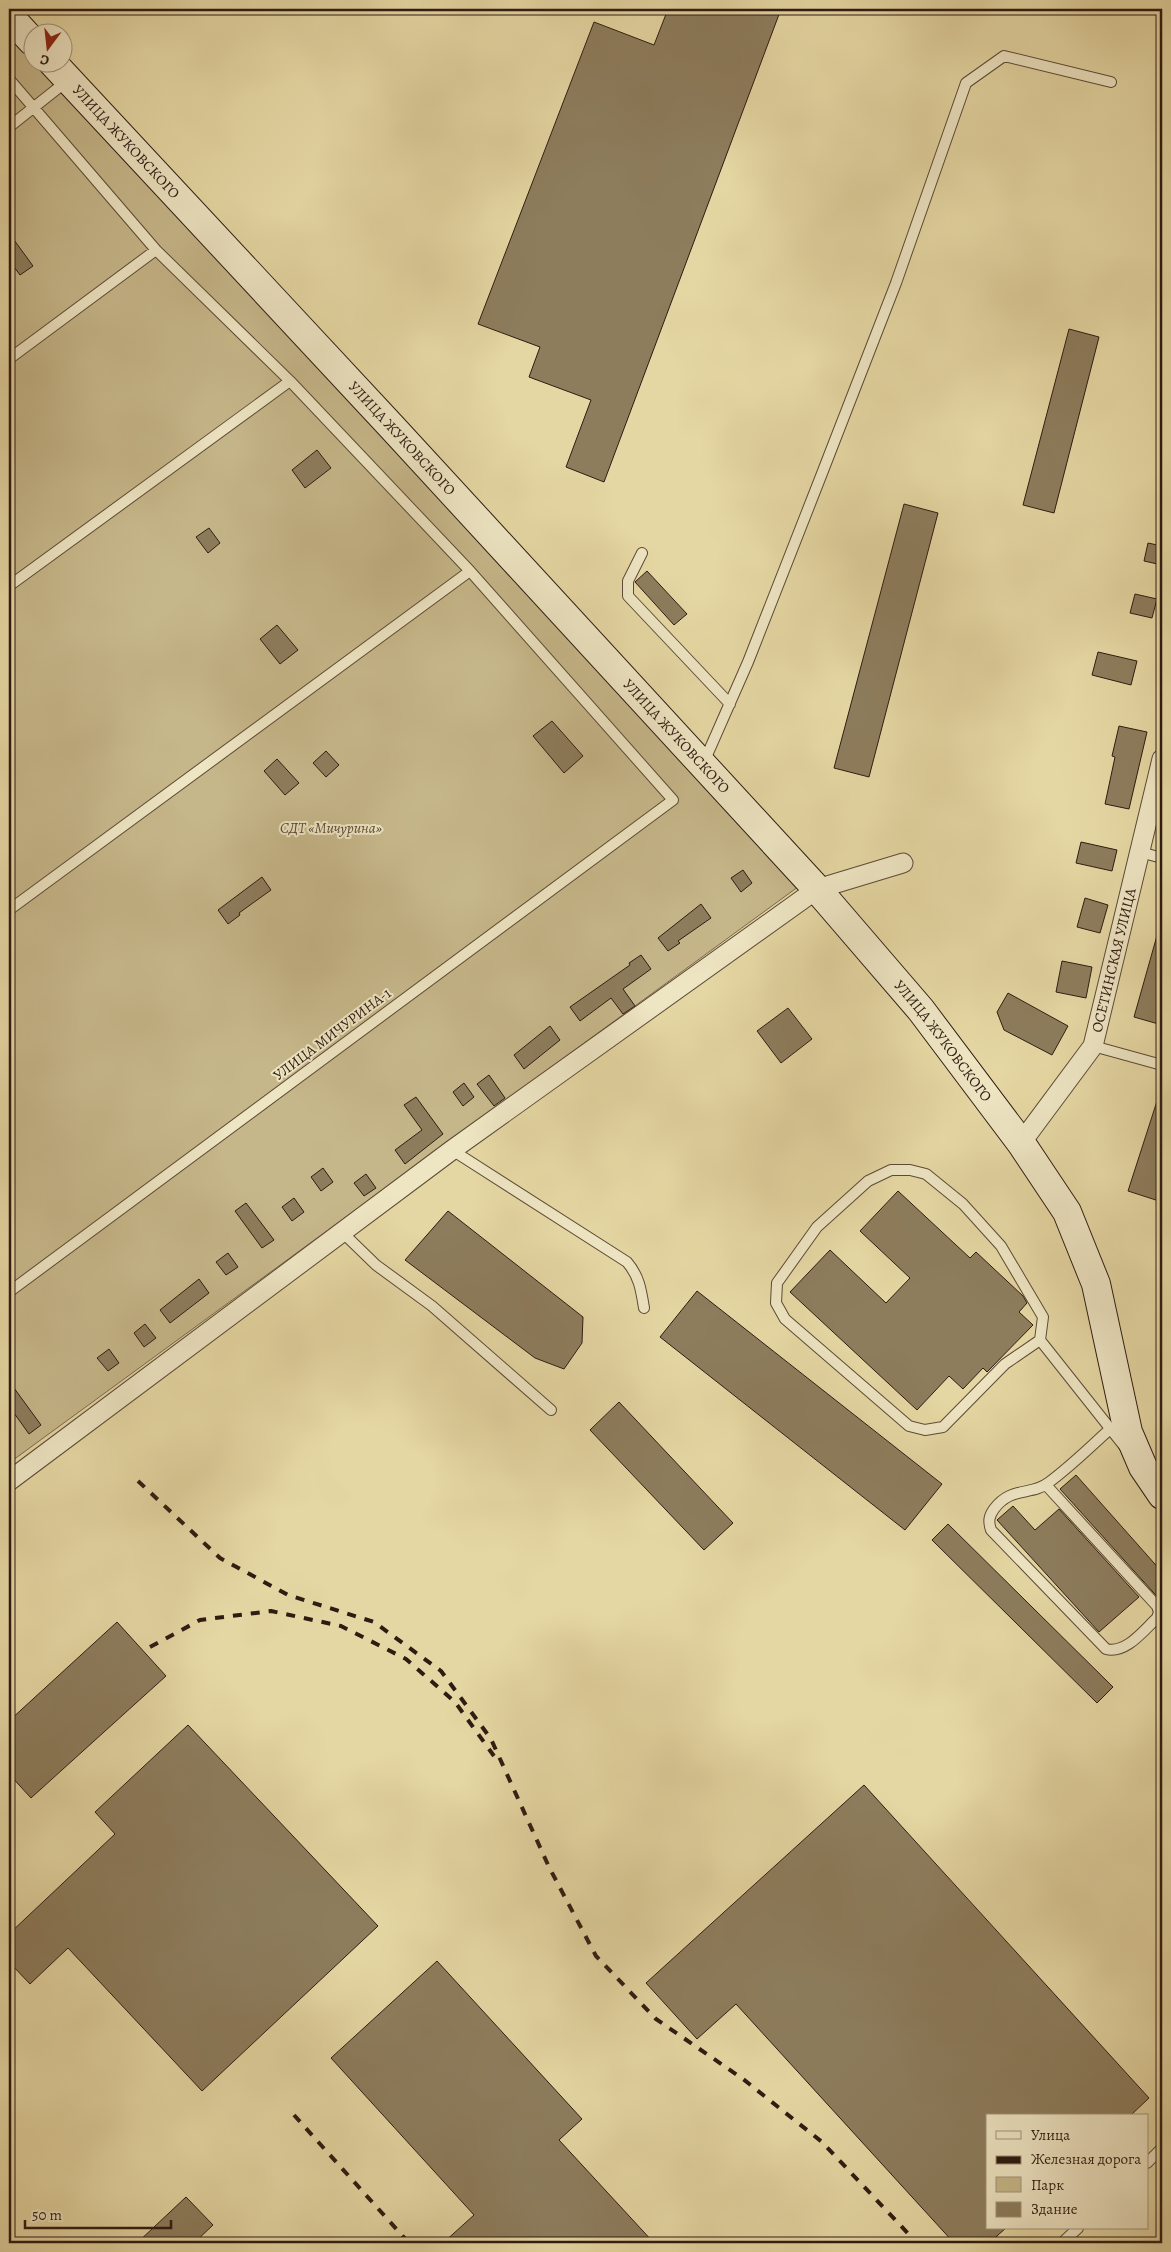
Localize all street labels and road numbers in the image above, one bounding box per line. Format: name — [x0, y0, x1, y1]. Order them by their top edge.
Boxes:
street label: УЛИЦА ЖУКОВСКОГО — [68, 80, 184, 203]
street label: УЛИЦА ЖУКОВСКОГО — [344, 377, 460, 500]
street label: УЛИЦА ЖУКОВСКОГО — [619, 675, 734, 798]
street label: ОСЕТИНСКАЯ УЛИЦА — [1087, 886, 1141, 1034]
street label: УЛИЦА ЖУКОВСКОГО — [890, 976, 997, 1106]
street label: УЛИЦА МИЧУРИНА-1 — [269, 983, 395, 1085]

